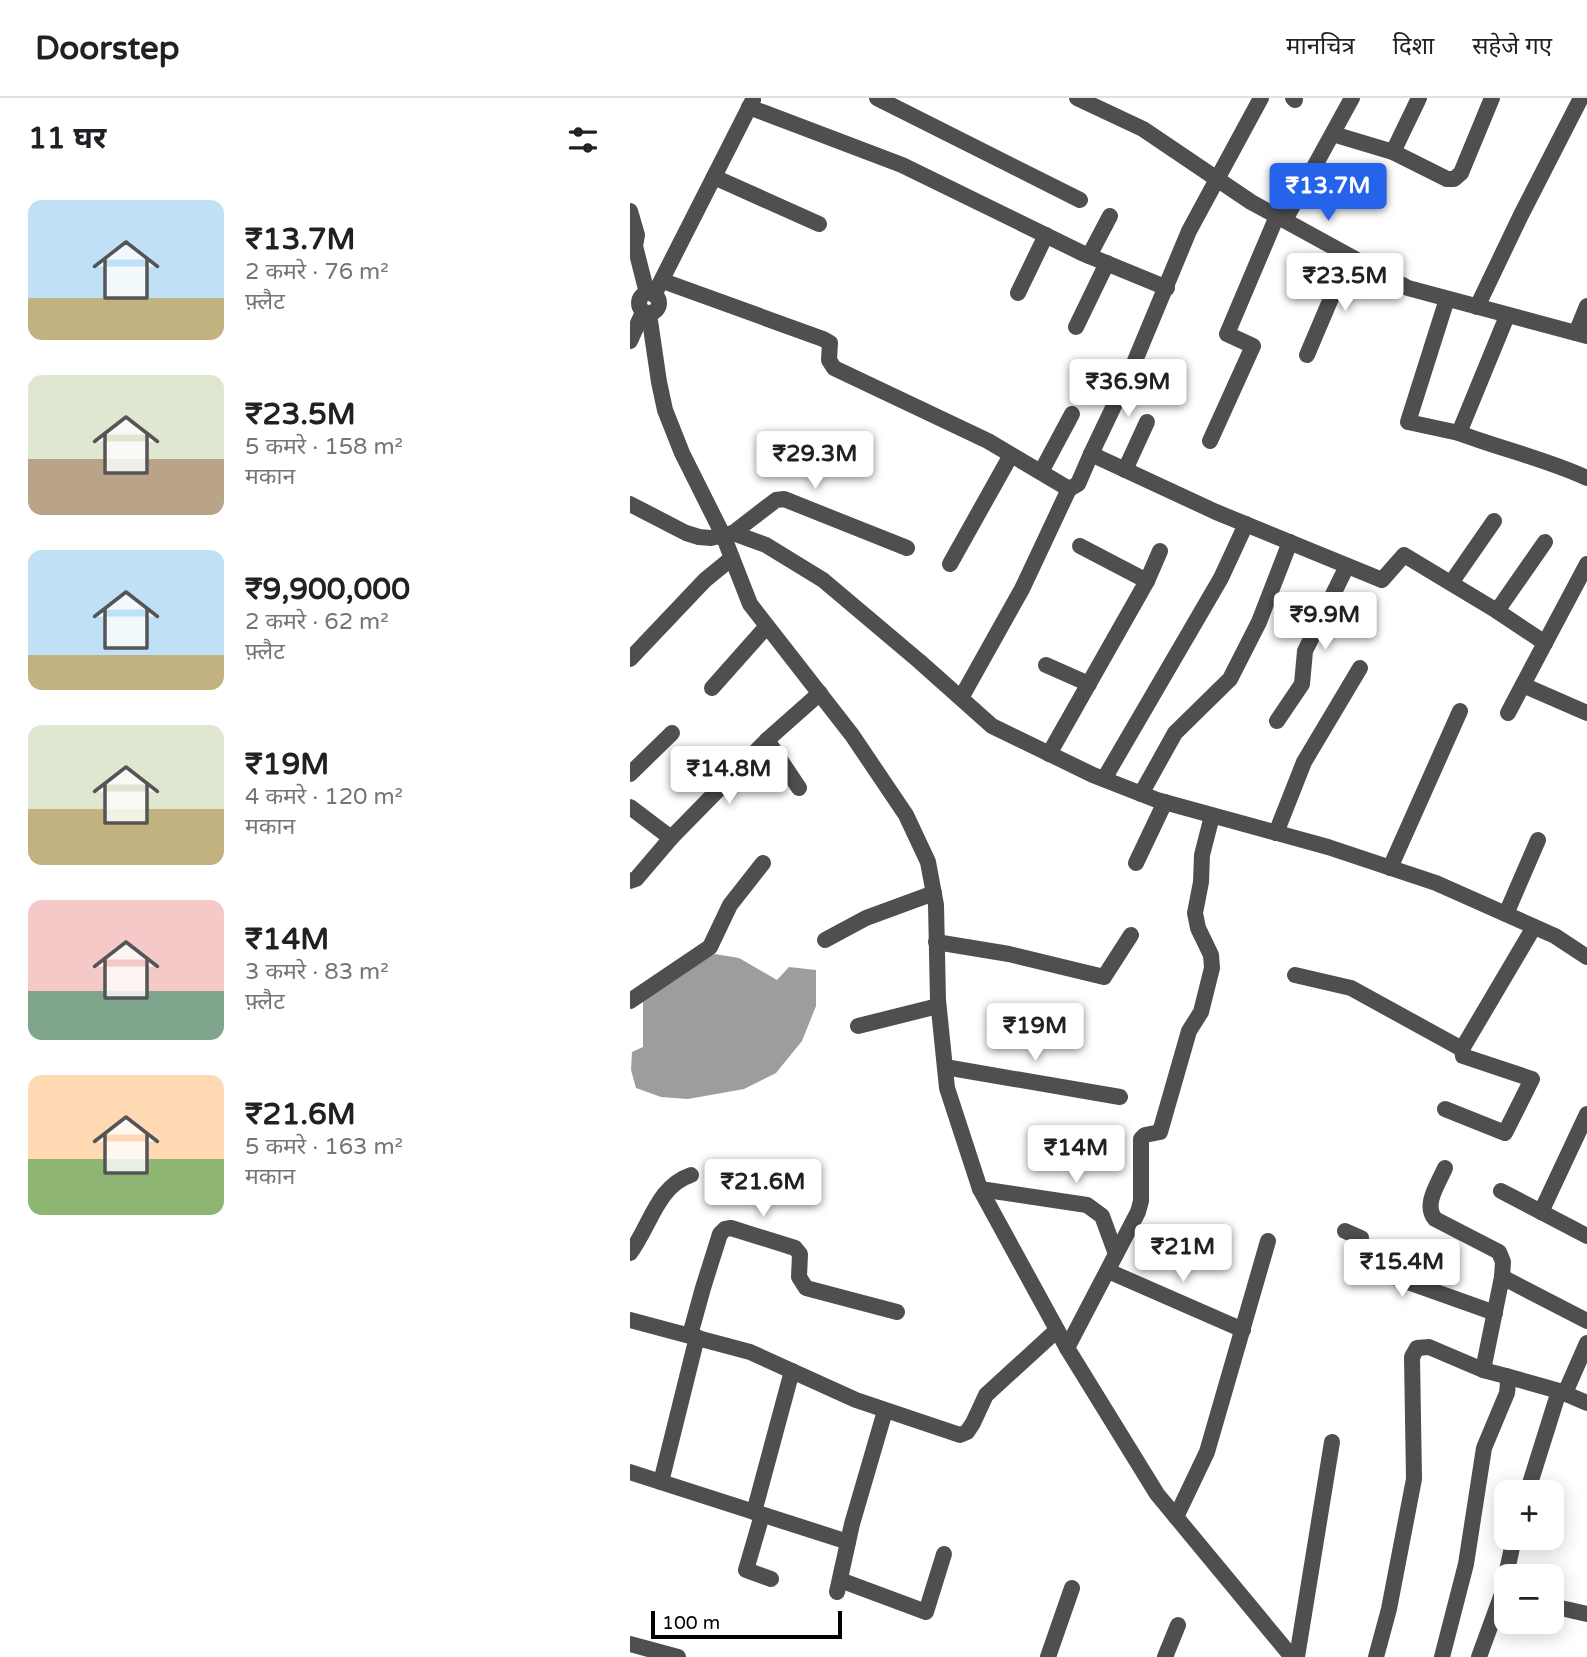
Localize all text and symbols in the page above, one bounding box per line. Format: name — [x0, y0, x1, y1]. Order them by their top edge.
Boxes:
text: Doorstep — [35, 29, 180, 68]
text: मानचित्र — [1286, 32, 1355, 61]
text: दिशा — [1393, 32, 1434, 61]
text: सहेजे गए — [1472, 32, 1552, 61]
text: 11 घर — [28, 120, 106, 157]
icon: filters — [564, 121, 602, 159]
pin: ₹13.7M — [1271, 164, 1385, 223]
text: ₹13.7M — [1286, 172, 1370, 200]
text: ₹13.7M — [245, 221, 356, 258]
icon: home — [84, 228, 168, 312]
pin: ₹23.5M — [1288, 254, 1402, 313]
text: 2 कमरे · 76 m² — [245, 258, 389, 286]
text: ₹23.5M — [1303, 262, 1388, 290]
text: फ़्लैट — [245, 288, 285, 316]
pin: ₹36.9M — [1071, 360, 1185, 419]
text: ₹36.9M — [1086, 368, 1171, 396]
text: ₹23.5M — [245, 396, 356, 433]
icon: home — [84, 403, 168, 487]
pin: ₹29.3M — [758, 432, 872, 491]
text: 5 कमरे · 158 m² — [245, 433, 403, 461]
text: ₹29.3M — [773, 440, 858, 468]
text: मकान — [245, 463, 295, 491]
text: ₹9,900,000 — [245, 571, 410, 608]
icon: home — [84, 578, 168, 662]
pin: ₹9.9M — [1276, 592, 1374, 652]
text: ₹9.9M — [1290, 601, 1360, 629]
text: 2 कमरे · 62 m² — [245, 608, 389, 636]
text: फ़्लैट — [245, 638, 285, 666]
text: ₹19M — [245, 746, 329, 783]
pin: ₹14.8M — [672, 746, 786, 806]
icon: home — [84, 753, 168, 837]
text: ₹14.8M — [687, 755, 771, 783]
text: 4 कमरे · 120 m² — [245, 783, 403, 811]
text: मकान — [245, 813, 295, 841]
text: ₹14M — [245, 921, 329, 958]
icon: home — [84, 928, 168, 1012]
text: 3 कमरे · 83 m² — [245, 958, 389, 986]
text: फ़्लैट — [245, 988, 285, 1016]
pin: ₹19M — [994, 1004, 1076, 1063]
text: ₹19M — [1003, 1012, 1067, 1040]
text: ₹21.6M — [245, 1096, 356, 1133]
icon: home — [84, 1103, 168, 1187]
pin: ₹14M — [1035, 1126, 1117, 1185]
text: 5 कमरे · 163 m² — [245, 1133, 403, 1161]
text: ₹14M — [1044, 1134, 1108, 1162]
pin: ₹21.6M — [706, 1160, 820, 1219]
text: मकान — [245, 1163, 295, 1191]
text: ₹21.6M — [721, 1168, 806, 1196]
pin: ₹21M — [1142, 1224, 1224, 1284]
text: ₹21M — [1151, 1233, 1215, 1261]
pin: ₹15.4M — [1345, 1240, 1459, 1299]
text: ₹15.4M — [1360, 1248, 1444, 1276]
map controls — [1494, 1480, 1564, 1634]
button: + — [1494, 1480, 1564, 1550]
button: − — [1494, 1564, 1564, 1634]
scale bar — [651, 1608, 842, 1640]
text: 100 m — [662, 1612, 720, 1634]

